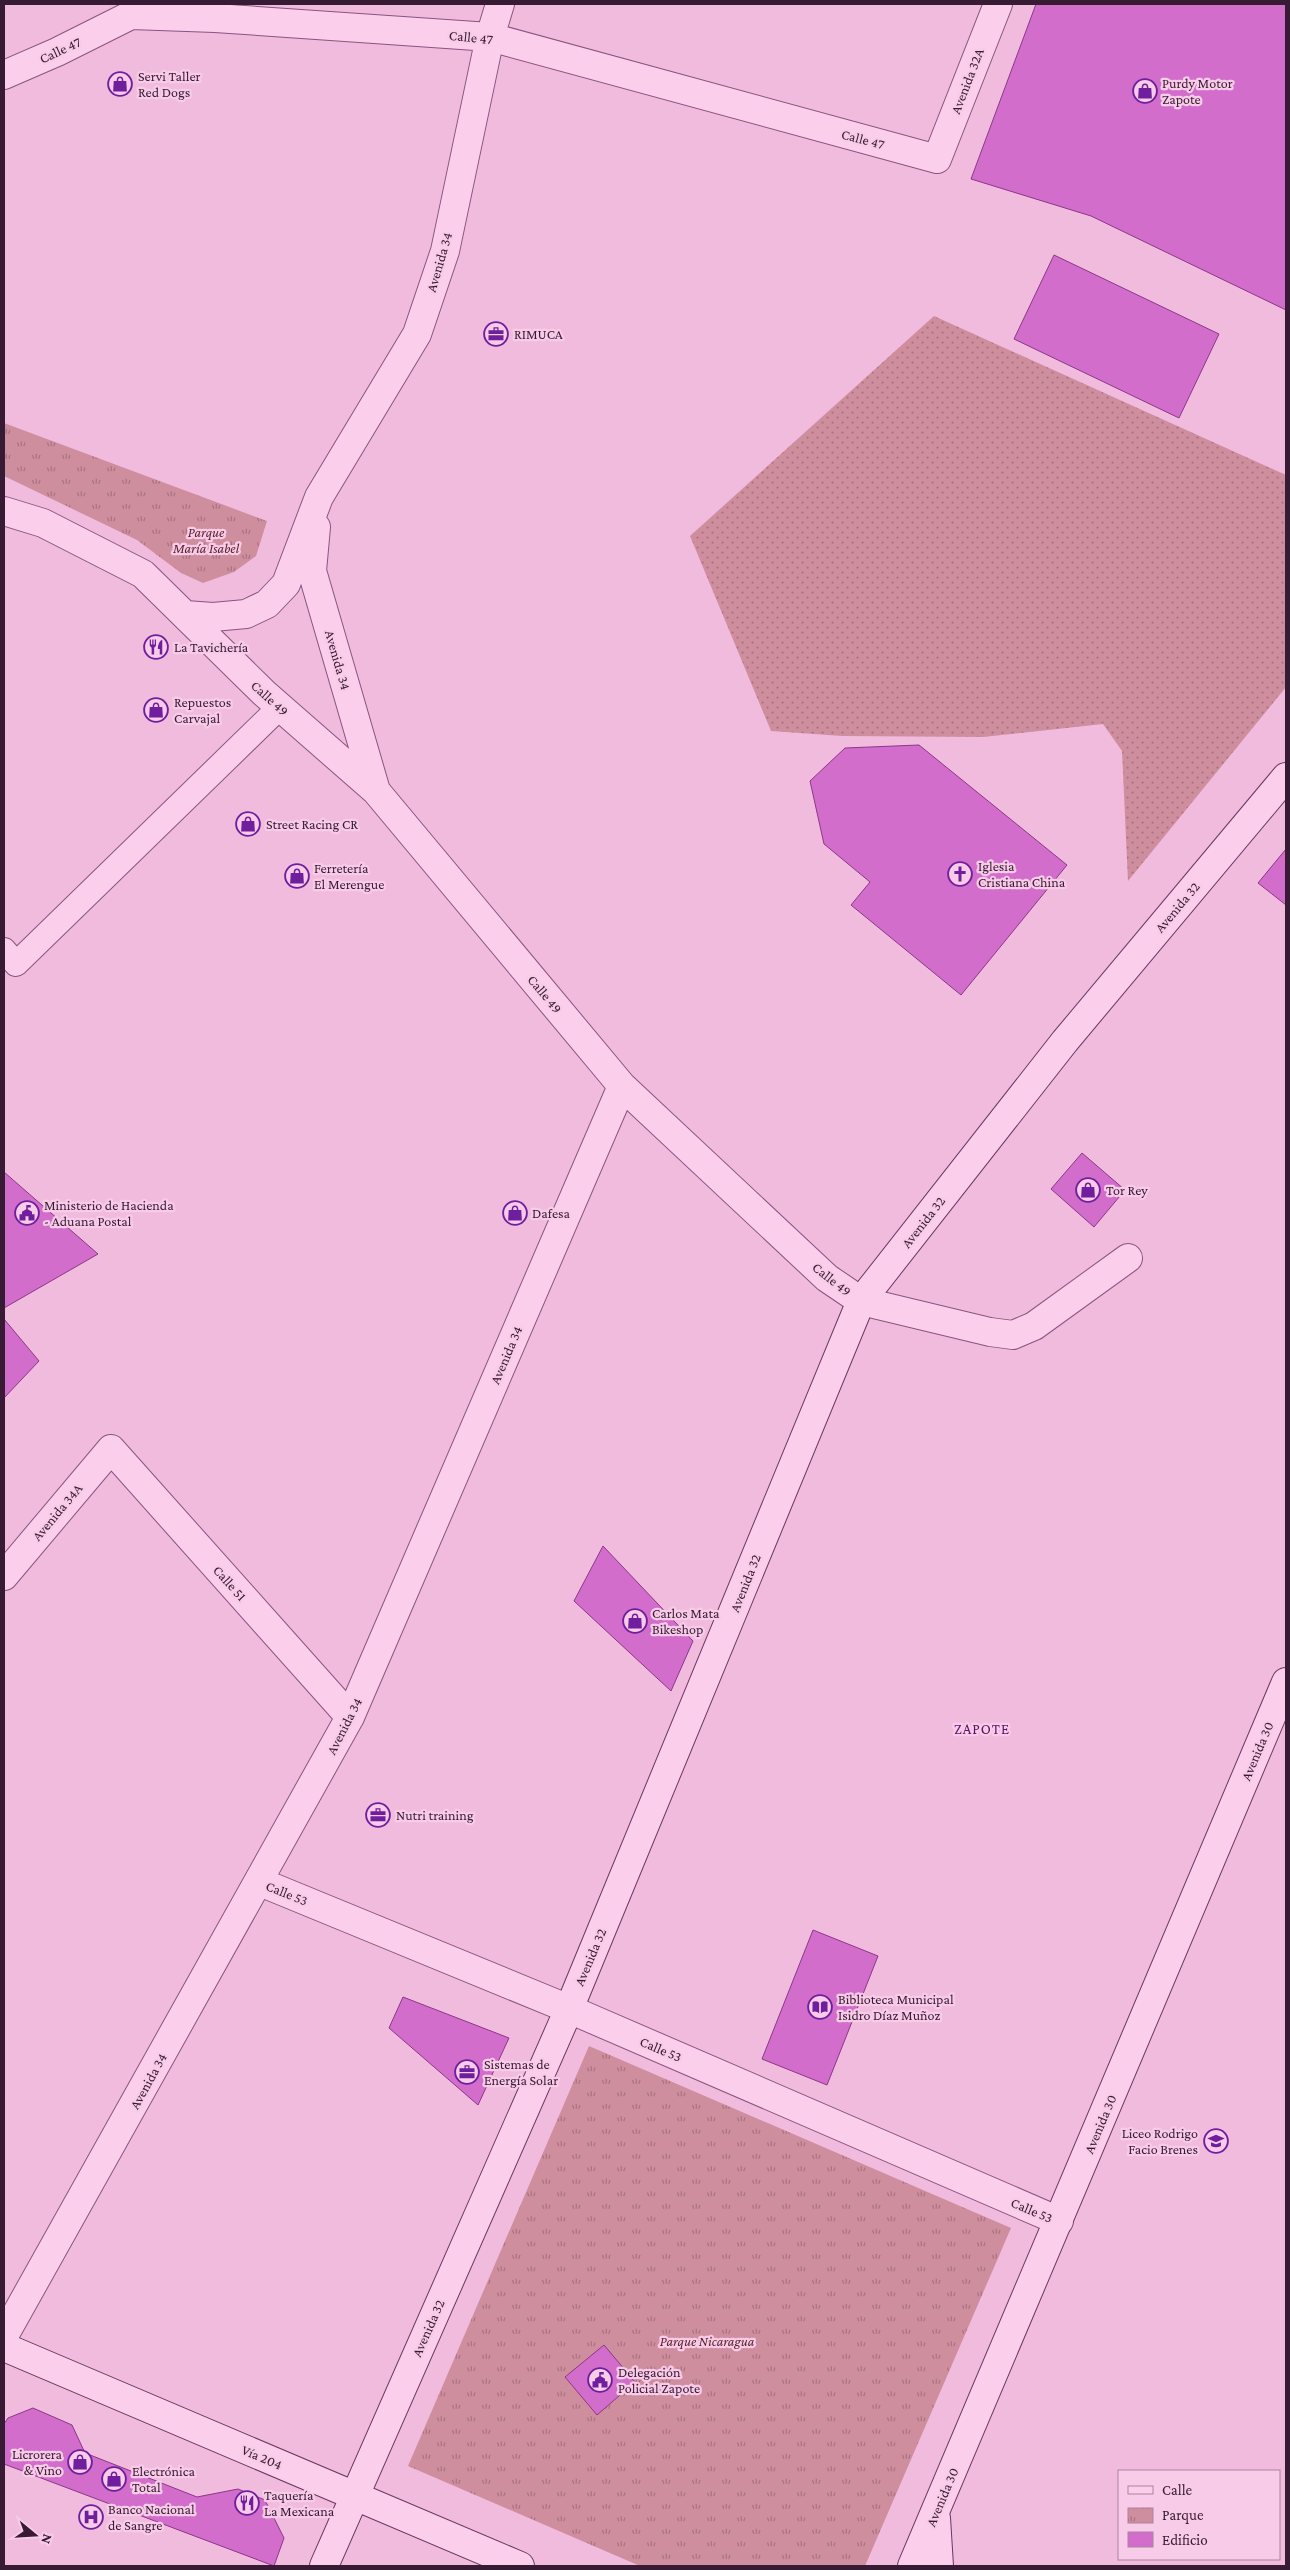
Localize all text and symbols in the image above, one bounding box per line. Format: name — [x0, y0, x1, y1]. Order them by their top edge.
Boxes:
street label: Calle 47 — [448, 27, 494, 47]
street label: Calle 47 — [37, 33, 84, 67]
street label: Avenida 32A — [947, 46, 987, 116]
place label: Servi Taller Red Dogs — [138, 68, 201, 100]
shop icon: Servi Taller Red Dogs — [107, 71, 133, 97]
place label: Purdy Motor Zapote — [1162, 75, 1233, 107]
shop icon: Purdy Motor Zapote — [1132, 78, 1158, 104]
street label: Calle 47 — [840, 126, 887, 153]
street label: Avenida 34 — [423, 230, 455, 294]
office icon: RIMUCA — [483, 321, 509, 347]
place label: RIMUCA — [514, 326, 563, 342]
park label: Parque María Isabel — [172, 524, 240, 556]
street label: Avenida 34 — [322, 628, 354, 692]
restaurant icon: La Tavichería — [143, 634, 169, 660]
place label: La Tavichería — [174, 639, 249, 655]
street label: Calle 49 — [248, 677, 292, 719]
place label: Repuestos Carvajal — [174, 694, 231, 727]
shop icon: Repuestos Carvajal — [143, 697, 169, 723]
shop icon: Street Racing CR — [235, 811, 261, 837]
place label: Street Racing CR — [266, 816, 358, 832]
place label: Iglesia Cristiana China — [978, 858, 1066, 890]
place label: Ferretería El Merengue — [314, 860, 384, 892]
church icon: Iglesia Cristiana China — [947, 861, 973, 887]
shop icon: Ferretería El Merengue — [284, 863, 310, 889]
street label: Avenida 32 — [1151, 878, 1203, 936]
street label: Calle 49 — [524, 972, 566, 1016]
shop icon: Tor Rey — [1075, 1177, 1101, 1203]
place label: Tor Rey — [1106, 1182, 1148, 1198]
street label: Avenida 32 — [898, 1193, 948, 1251]
place label: Ministerio de Hacienda - Aduana Postal — [44, 1197, 174, 1229]
public building icon: Ministerio de Hacienda - Aduana Postal — [14, 1200, 40, 1226]
shop icon: Dafesa — [502, 1200, 528, 1226]
place label: Dafesa — [532, 1205, 571, 1221]
street label: Calle 49 — [809, 1259, 855, 1299]
street label: Avenida 34 — [487, 1324, 525, 1386]
street label: Avenida 34A — [29, 1480, 86, 1544]
street label: Avenida 32 — [726, 1551, 764, 1614]
street label: Calle 51 — [210, 1562, 250, 1604]
place label: Carlos Mata Bikeshop — [652, 1605, 720, 1637]
shop icon: Carlos Mata Bikeshop — [622, 1608, 648, 1634]
street label: Avenida 34 — [323, 1695, 365, 1757]
street label: Avenida 30 — [1237, 1719, 1277, 1783]
district label: ZAPOTE — [954, 1721, 1010, 1737]
office icon: Nutri training — [365, 1802, 391, 1828]
place label: Nutri training — [396, 1807, 474, 1823]
street label: Calle 53 — [264, 1877, 310, 1909]
street label: Avenida 32 — [571, 1925, 609, 1988]
place label: Biblioteca Municipal Isidro Díaz Muñoz — [838, 1991, 954, 2023]
library icon: Biblioteca Municipal Isidro Díaz Muñoz — [807, 1994, 833, 2020]
street label: Calle 53 — [638, 2033, 684, 2065]
street label: Avenida 34 — [126, 2050, 170, 2112]
place label: Sistemas de Energía Solar — [484, 2056, 558, 2088]
office icon: Sistemas de Energía Solar — [454, 2059, 480, 2085]
street label: Avenida 30 — [1080, 2092, 1120, 2156]
place label: Liceo Rodrigo Facio Brenes — [1122, 2125, 1198, 2157]
school or university icon: Liceo Rodrigo Facio Brenes — [1203, 2128, 1229, 2154]
street label: Calle 53 — [1009, 2194, 1055, 2226]
street label: Avenida 32 — [408, 2297, 448, 2359]
park label: Parque Nicaragua — [660, 2333, 755, 2349]
place label: Delegación Policial Zapote — [618, 2364, 700, 2396]
public building icon: Delegación Policial Zapote — [587, 2367, 613, 2393]
street label: Vía 204 — [239, 2441, 285, 2473]
place label: Licrorera & Vino — [12, 2446, 63, 2478]
shop icon: Licrorera & Vino — [67, 2449, 93, 2475]
place label: Electrónica Total — [132, 2463, 195, 2495]
street label: Avenida 30 — [922, 2465, 962, 2529]
shop icon: Electrónica Total — [101, 2466, 127, 2492]
legend — [1118, 2470, 1280, 2560]
text: Calle — [1162, 2482, 1193, 2498]
place label: Taquería La Mexicana — [264, 2487, 335, 2519]
restaurant icon: Taquería La Mexicana — [234, 2490, 260, 2516]
place label: Banco Nacional de Sangre — [108, 2501, 195, 2533]
hospital icon: Banco Nacional de Sangre — [78, 2504, 104, 2530]
text: Parque — [1162, 2507, 1204, 2524]
north arrow — [10, 2510, 60, 2560]
text: N — [38, 2532, 56, 2546]
text: Edificio — [1162, 2532, 1208, 2548]

